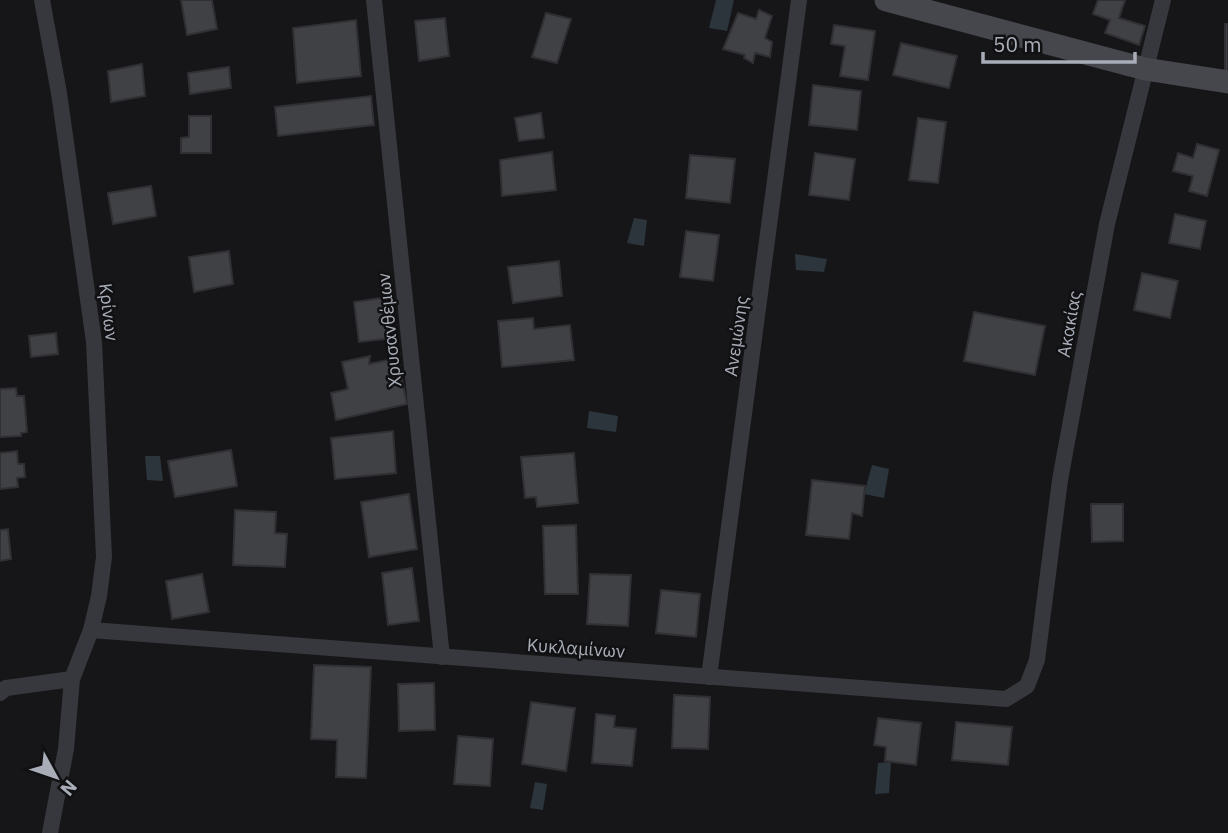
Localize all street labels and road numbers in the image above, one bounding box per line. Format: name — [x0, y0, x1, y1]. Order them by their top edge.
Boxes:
street label: Χρυσανθέμων — [372, 272, 406, 388]
street label: Κρίνων — [94, 282, 124, 342]
street label: Ακακίας — [1052, 289, 1086, 359]
street label: Ανεμώνης — [719, 294, 753, 378]
street label: Κυκλαμίνων — [526, 633, 626, 663]

